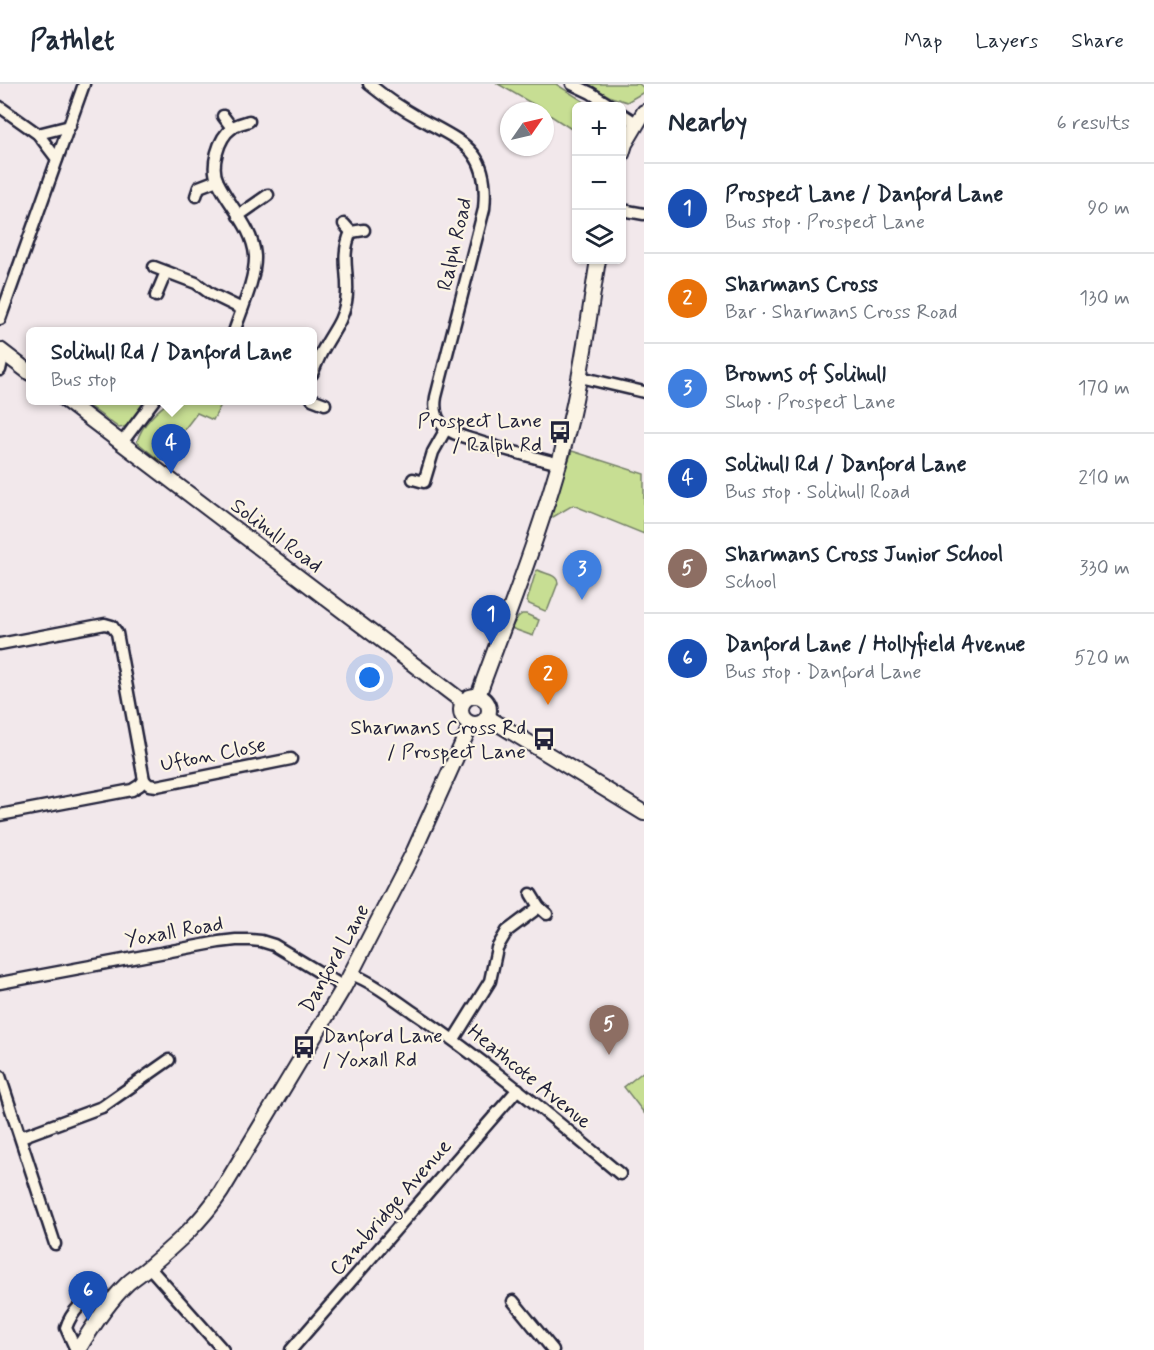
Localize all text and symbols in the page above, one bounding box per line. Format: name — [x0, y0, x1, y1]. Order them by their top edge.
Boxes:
text: Pathlet — [30, 23, 114, 60]
text: Map — [904, 27, 942, 55]
text: Layers — [975, 27, 1038, 55]
text: Share — [1071, 27, 1124, 55]
north arrow — [500, 102, 554, 156]
map controls — [572, 102, 626, 264]
button: + — [572, 102, 626, 156]
text: Nearby — [668, 106, 747, 140]
text: 6 results — [1057, 110, 1130, 137]
button: − — [572, 156, 626, 210]
text: Prospect Lane / Danford Lane — [725, 181, 1003, 209]
street label: Ralph Road — [431, 195, 479, 293]
text: 1 — [683, 195, 692, 222]
text: 90 m — [1087, 195, 1130, 222]
text: Bus stop · Prospect Lane — [725, 209, 925, 236]
button: layers — [572, 210, 626, 264]
text: Sharmans Cross — [725, 271, 878, 299]
text: 2 — [683, 285, 692, 312]
text: 130 m — [1079, 285, 1130, 312]
text: Bar · Sharmans Cross Road — [725, 299, 957, 326]
popup — [26, 327, 317, 405]
text: Solihull Rd / Danford Lane — [51, 339, 292, 367]
text: Browns of Solihull — [725, 361, 886, 389]
text: Bus stop — [51, 367, 117, 394]
text: 3 — [683, 375, 692, 402]
text: 170 m — [1078, 375, 1130, 402]
text: Shop · Prospect Lane — [725, 389, 896, 416]
place label: Prospect Lane / Ralph Rd — [418, 407, 542, 459]
bus stop icon: Prospect Lane / Ralph Rd — [547, 419, 573, 445]
pin: 4 — [152, 424, 190, 474]
text: Solihull Rd / Danford Lane — [725, 451, 967, 479]
text: 4 — [682, 465, 693, 492]
text: 210 m — [1078, 465, 1130, 492]
text: Bus stop · Solihull Road — [725, 479, 910, 506]
street label: Solihull Road — [225, 492, 328, 580]
text: Sharmans Cross Junior School — [725, 541, 1003, 569]
pin: 3 — [562, 550, 602, 600]
text: 5 — [682, 555, 694, 582]
text: 330 m — [1079, 555, 1130, 582]
text: School — [725, 569, 777, 596]
pin: 1 — [472, 596, 510, 645]
text: Danford Lane / Hollyfield Avenue — [725, 631, 1025, 659]
text: 6 — [682, 645, 693, 672]
text: 520 m — [1074, 645, 1130, 672]
pin: 2 — [528, 656, 568, 705]
text: Bus stop · Danford Lane — [725, 659, 922, 686]
your location — [355, 663, 384, 692]
place label: Sharmans Cross Rd / Prospect Lane — [350, 714, 526, 766]
bus stop icon: Sharmans Cross Rd / Prospect Lane — [531, 726, 557, 752]
street label: Ufton Close — [158, 731, 268, 779]
street label: Danford Lane — [293, 899, 378, 1019]
street label: Yoxall Road — [123, 910, 226, 954]
pin: 5 — [590, 1006, 628, 1055]
street label: Heathcote Avenue — [461, 1018, 597, 1136]
place label: Danford Lane / Yoxall Rd — [322, 1022, 443, 1074]
bus stop icon: Danford Lane / Yoxall Rd — [291, 1034, 317, 1060]
street label: Cambridge Avenue — [323, 1133, 459, 1283]
pin: 6 — [68, 1272, 107, 1321]

